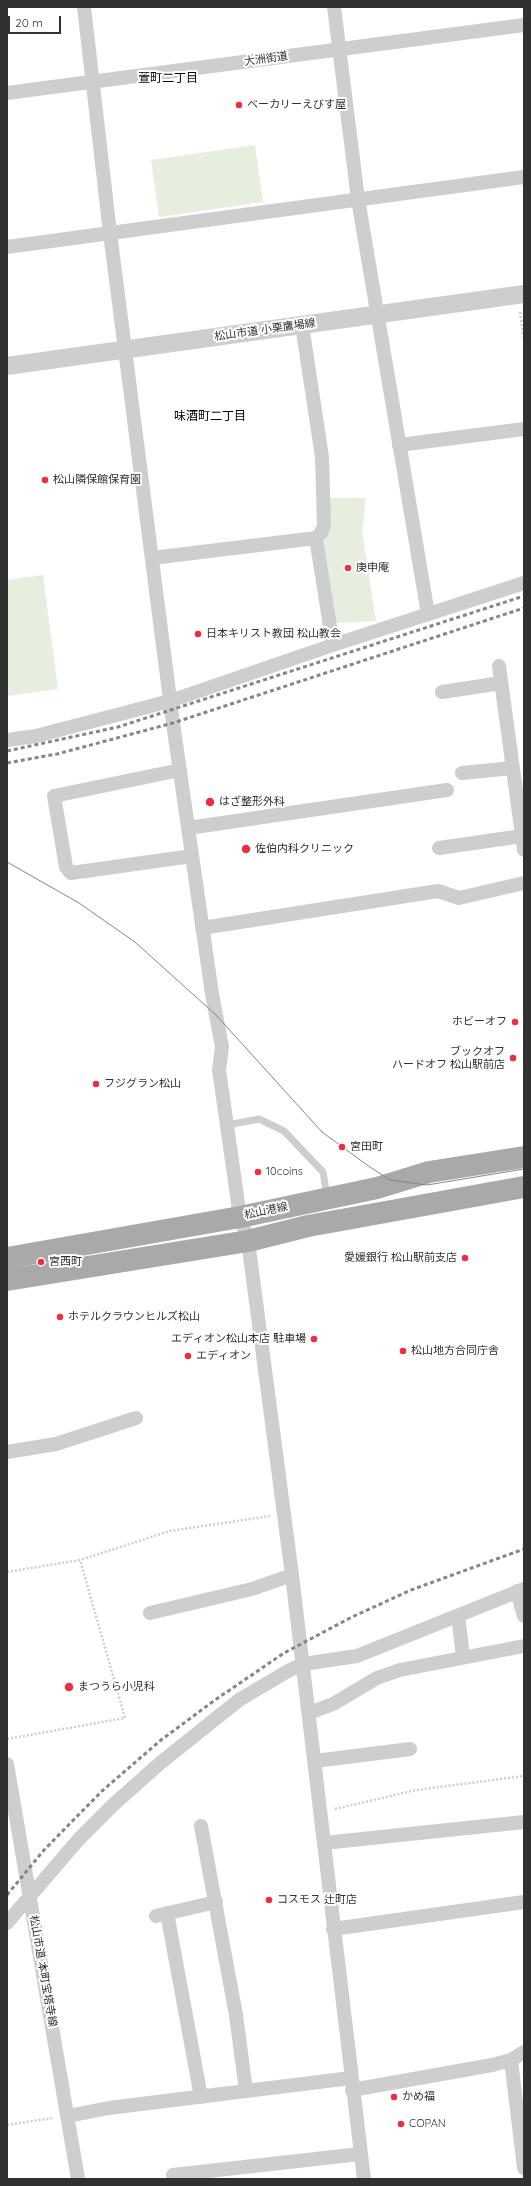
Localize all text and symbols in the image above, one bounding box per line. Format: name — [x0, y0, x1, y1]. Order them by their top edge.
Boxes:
scale bar — [10, 8, 63, 34]
text: 20 m — [15, 15, 43, 30]
street label: 大洲街道 — [243, 49, 289, 69]
district label: 萱町二丁目 — [138, 71, 198, 85]
place label: ベーカリーえびす屋 — [247, 98, 346, 112]
marker: ベーカリーえびす屋 — [234, 100, 244, 110]
street label: 松山市道 小栗鷹場線 — [214, 316, 316, 344]
district label: 味酒町二丁目 — [174, 409, 246, 423]
place label: 松山隣保館保育園 — [53, 473, 141, 487]
marker: 松山隣保館保育園 — [40, 475, 50, 485]
place label: 庚申庵 — [356, 561, 389, 575]
marker: 庚申庵 — [343, 563, 353, 573]
place label: 日本キリスト教団 松山教会 — [206, 627, 341, 641]
marker: 日本キリスト教団 松山教会 — [193, 629, 203, 639]
place label: はざ整形外科 — [219, 795, 285, 809]
marker: はざ整形外科 — [204, 796, 216, 808]
place label: 佐伯内科クリニック — [255, 842, 354, 856]
marker: 佐伯内科クリニック — [240, 843, 252, 855]
place label: ホビーオフ — [452, 1015, 507, 1029]
marker: ホビーオフ — [510, 1017, 520, 1027]
place label: ブックオフ ハードオフ 松山駅前店 — [392, 1045, 505, 1071]
marker: ブックオフ ハードオフ 松山駅前店 — [508, 1053, 518, 1063]
place label: フジグラン松山 — [104, 1077, 181, 1091]
marker: フジグラン松山 — [91, 1079, 101, 1089]
place label: 宮田町 — [350, 1140, 383, 1154]
marker: 宮田町 — [337, 1142, 347, 1152]
place label: 10coins — [266, 1165, 303, 1179]
marker: 10coins — [253, 1167, 263, 1177]
street label: 松山港線 — [243, 1200, 289, 1222]
place label: 愛媛銀行 松山駅前支店 — [344, 1251, 457, 1265]
marker: 愛媛銀行 松山駅前支店 — [460, 1253, 470, 1263]
place label: 宮西町 — [49, 1255, 82, 1269]
marker: 宮西町 — [36, 1257, 46, 1267]
place label: ホテルクラウンヒルズ松山 — [68, 1310, 200, 1324]
marker: ホテルクラウンヒルズ松山 — [55, 1312, 65, 1322]
place label: エディオン松山本店 駐車場 — [171, 1332, 306, 1346]
marker: エディオン松山本店 駐車場 — [309, 1334, 319, 1344]
place label: 松山地方合同庁舎 — [411, 1344, 499, 1358]
marker: 松山地方合同庁舎 — [398, 1346, 408, 1356]
place label: エディオン — [196, 1349, 251, 1363]
marker: エディオン — [183, 1351, 193, 1361]
place label: まつうら小児科 — [78, 1680, 155, 1694]
marker: まつうら小児科 — [63, 1681, 75, 1693]
place label: コスモス 辻町店 — [277, 1893, 357, 1907]
marker: コスモス 辻町店 — [264, 1895, 274, 1905]
street label: 松山市道 本町宝塔寺線 — [27, 1914, 59, 2028]
place label: かめ福 — [402, 2090, 435, 2104]
marker: かめ福 — [389, 2092, 399, 2102]
place label: COPAN — [409, 2117, 446, 2131]
marker: COPAN — [396, 2119, 406, 2129]

